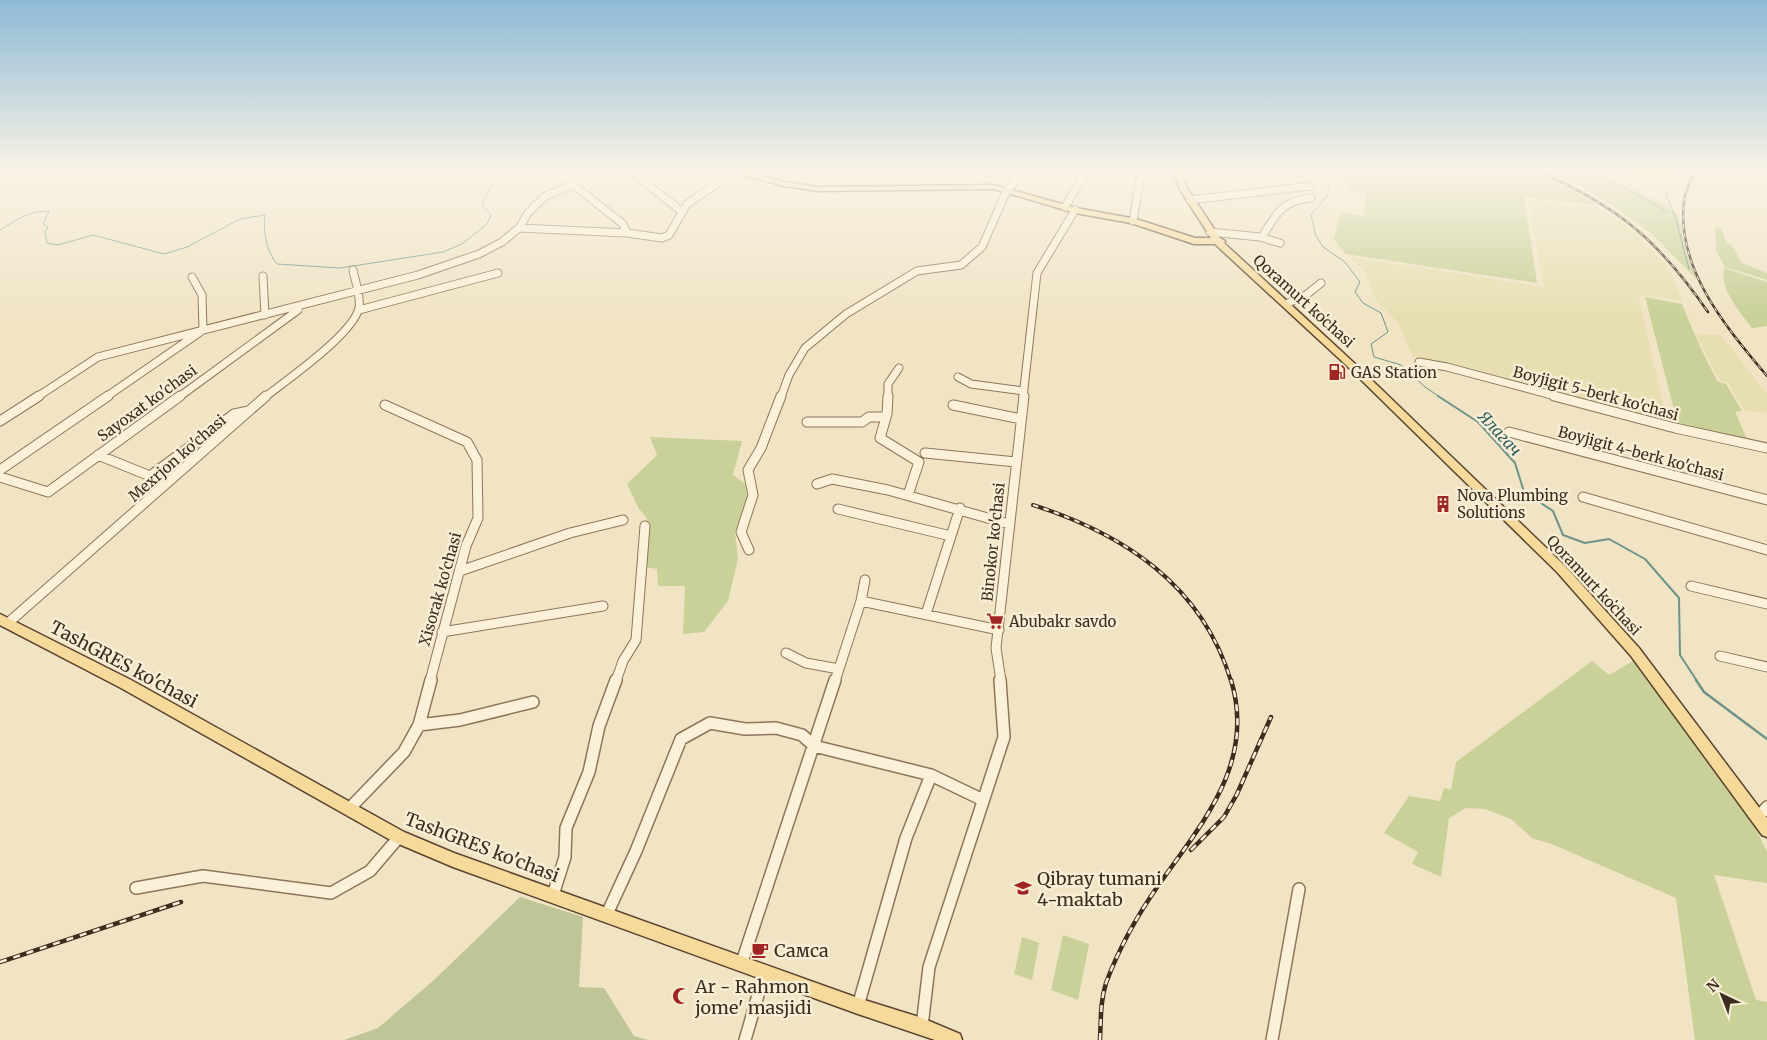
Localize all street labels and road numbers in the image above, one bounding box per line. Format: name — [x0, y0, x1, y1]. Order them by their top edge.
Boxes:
street label: Qoramurt koʻchasi — [1249, 250, 1359, 352]
street label: Sayoxat ko'chasi — [94, 360, 201, 445]
street label: Boyjigit 5-berk ko'chasi — [1511, 362, 1681, 424]
street label: Mexrjon ko'chasi — [124, 410, 230, 506]
street label: Boyjigit 4-berk ko'chasi — [1556, 422, 1726, 484]
street label: Binokor ko'chasi — [977, 481, 1009, 602]
street label: Xisorak ko'chasi — [415, 530, 465, 648]
street label: Qoramurt koʻchasi — [1543, 531, 1645, 639]
street label: TashGRES ko'chasi — [46, 615, 202, 713]
street label: TashGRES ko'chasi — [401, 807, 563, 887]

